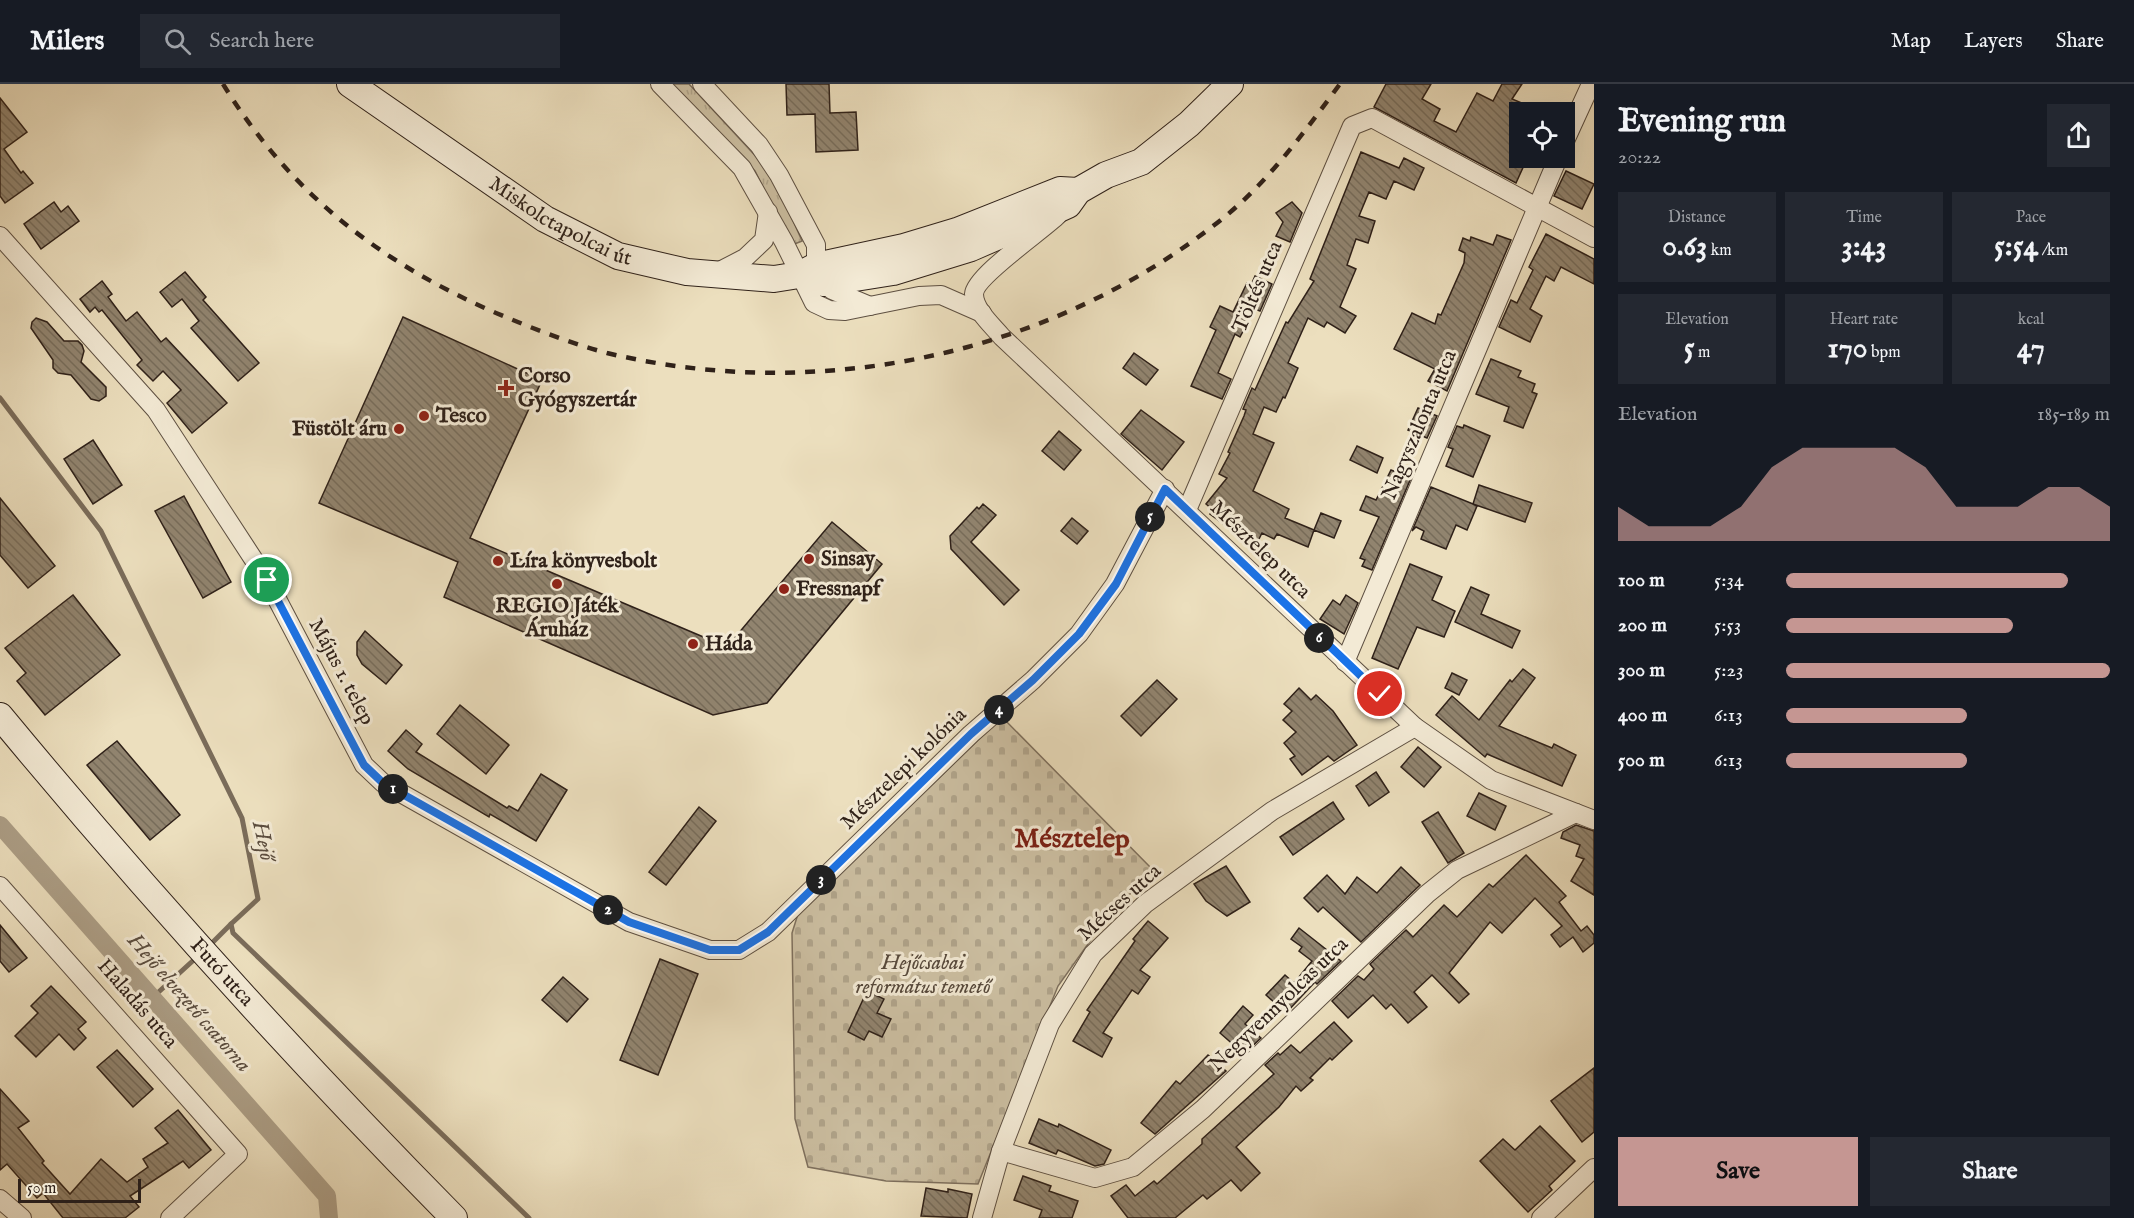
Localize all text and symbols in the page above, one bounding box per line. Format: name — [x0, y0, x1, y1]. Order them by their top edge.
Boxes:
search box — [140, 14, 560, 68]
text: Milers — [30, 24, 104, 59]
icon: search — [161, 25, 194, 58]
text: Search here — [209, 27, 314, 55]
text: Map — [1891, 28, 1931, 55]
text: Layers — [1964, 28, 2023, 55]
text: Share — [2056, 28, 2104, 55]
text: Evening run — [1618, 101, 1786, 143]
map controls — [1509, 102, 1575, 168]
button: locate — [1509, 102, 1575, 168]
button: share — [2047, 104, 2110, 167]
text: 20:22 — [1618, 145, 1661, 170]
street label: Miskolctapolcai út — [483, 171, 634, 272]
text: Distance — [1668, 208, 1726, 228]
text: Time — [1846, 208, 1882, 228]
text: Pace — [2016, 208, 2046, 228]
text: 0.63 — [1662, 228, 1707, 266]
text: 3:43 — [1841, 228, 1887, 266]
text: 5:54 — [1994, 228, 2038, 266]
street label: Töltés utca — [1227, 236, 1290, 337]
text: km — [1707, 241, 1732, 261]
text: /km — [2038, 241, 2068, 261]
text: Elevation — [1665, 310, 1729, 330]
text: Heart rate — [1830, 310, 1898, 330]
text: kcal — [2018, 310, 2044, 330]
text: 5 — [1684, 330, 1695, 368]
text: 170 — [1828, 330, 1867, 368]
text: 47 — [2017, 330, 2045, 368]
text: m — [1695, 343, 1710, 363]
text: bpm — [1867, 343, 1900, 363]
street label: Nagyszalonta utca — [1376, 345, 1464, 504]
place label: Corso Gyógyszertár — [518, 363, 637, 414]
marker: Corso Gyógyszertár — [499, 381, 513, 395]
text: Elevation — [1618, 402, 1697, 427]
text: 185–189 m — [2037, 402, 2110, 427]
place label: Tesco — [435, 403, 488, 430]
marker: Tesco — [417, 409, 431, 423]
place label: Füstölt áru — [292, 416, 387, 443]
marker: Füstölt áru — [392, 422, 406, 436]
street label: Mésztelep utca — [1204, 495, 1317, 606]
pin: 5 — [1135, 502, 1165, 532]
text: 5 — [1147, 507, 1153, 527]
place label: Sinsay — [821, 546, 876, 573]
place label: Líra könyvesbolt — [510, 548, 658, 575]
marker: Sinsay — [802, 552, 816, 566]
pin — [241, 554, 292, 605]
marker: Líra könyvesbolt — [491, 554, 505, 568]
icon: arrive — [250, 563, 283, 596]
text: 100 m — [1618, 568, 1665, 593]
text: 5:34 — [1714, 568, 1744, 593]
place label: Fressnapf — [796, 576, 884, 603]
marker: REGIO Játék Áruház — [550, 577, 564, 591]
marker: Fressnapf — [777, 582, 791, 596]
place label: REGIO Játék Áruház — [495, 593, 619, 644]
text: 200 m — [1618, 613, 1667, 638]
text: 5:53 — [1714, 613, 1741, 638]
street label: Május 1. telep — [302, 614, 380, 730]
pin: 6 — [1304, 623, 1334, 653]
text: 6 — [1316, 628, 1322, 648]
place label: Háda — [705, 631, 753, 658]
marker: Háda — [686, 637, 700, 651]
text: 300 m — [1618, 658, 1665, 683]
text: 5:23 — [1714, 658, 1743, 683]
pin — [1354, 668, 1405, 719]
icon: check — [1363, 677, 1396, 710]
pin: 4 — [984, 695, 1014, 725]
text: 4 — [995, 700, 1003, 720]
street label: Mésztelepi kolónia — [835, 701, 973, 836]
text: 400 m — [1618, 703, 1667, 728]
text: 6:13 — [1714, 703, 1743, 728]
text: 500 m — [1618, 748, 1665, 773]
text: 6:13 — [1714, 748, 1743, 773]
pin: 1 — [378, 774, 408, 804]
text: 1 — [390, 779, 396, 799]
water label: Hejő — [245, 818, 281, 866]
district label: Mésztelep — [1014, 823, 1130, 857]
street label: Mécses utca — [1073, 858, 1168, 948]
pin: 3 — [806, 865, 836, 895]
text: 3 — [818, 870, 824, 890]
pin: 2 — [593, 895, 623, 925]
text: 2 — [604, 900, 612, 920]
water label: Hejő elvezető csatorna — [120, 927, 257, 1078]
street label: Negyvennyolcas utca — [1204, 931, 1355, 1079]
street label: Futó utca — [184, 932, 260, 1013]
park label: Hejőcsabai református temető — [855, 950, 994, 1001]
street label: Haladás utca — [91, 953, 184, 1055]
button: Save — [1618, 1137, 1858, 1206]
button: Share — [1870, 1137, 2110, 1206]
scale bar — [18, 1176, 141, 1204]
text: 50 m — [27, 1179, 56, 1199]

